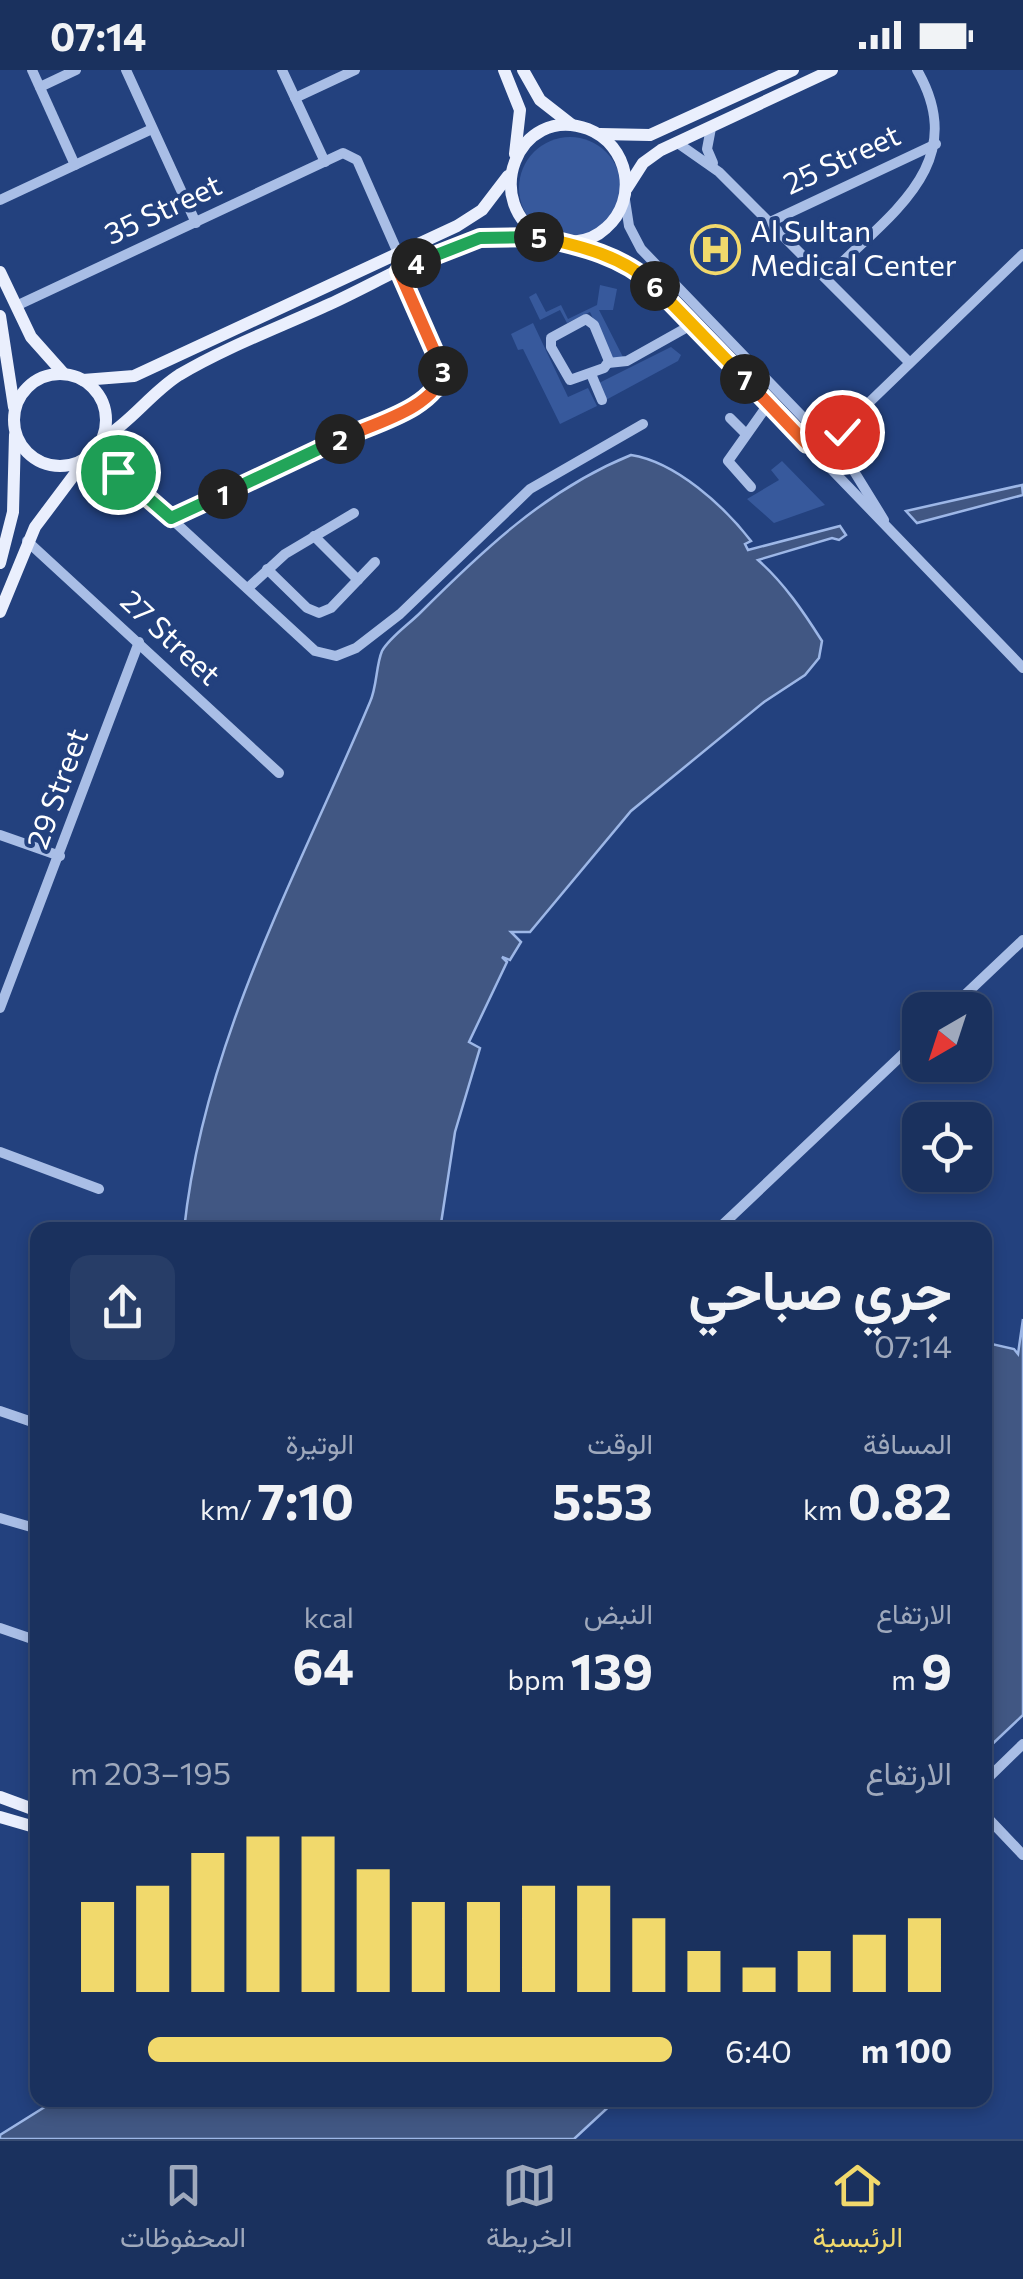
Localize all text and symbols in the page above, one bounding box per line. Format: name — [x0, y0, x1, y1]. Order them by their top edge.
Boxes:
text: 07:14 — [50, 12, 146, 59]
street label: 25 Street — [777, 115, 905, 201]
street label: 35 Street — [98, 165, 226, 251]
place label: Al Sultan Medical Center — [750, 211, 957, 282]
pin: 5 — [514, 212, 564, 262]
text: 5 — [531, 220, 547, 254]
hospital icon: Al Sultan Medical Center — [689, 223, 741, 275]
pin: 4 — [391, 238, 441, 288]
text: 4 — [407, 246, 425, 280]
pin: 6 — [630, 261, 680, 311]
text: 6 — [646, 269, 664, 303]
pin: 3 — [418, 346, 468, 396]
text: 3 — [435, 354, 451, 388]
pin: 7 — [720, 354, 770, 404]
text: 7 — [737, 362, 753, 396]
pin — [800, 390, 885, 475]
icon: check — [815, 405, 870, 460]
pin: 2 — [315, 414, 365, 464]
text: 2 — [332, 422, 348, 456]
pin — [76, 430, 161, 515]
icon: arrive — [91, 445, 146, 500]
pin: 1 — [198, 469, 248, 519]
text: 1 — [217, 477, 229, 511]
street label: 27 Street — [114, 581, 229, 692]
street label: 29 Street — [17, 723, 94, 853]
north arrow — [902, 992, 992, 1082]
map controls — [902, 992, 992, 1192]
button: locate — [902, 1102, 992, 1192]
text: جري صباحي — [688, 1254, 952, 1321]
button: share — [70, 1255, 175, 1360]
text: 07:14 — [874, 1325, 952, 1365]
text: الوتيرة — [286, 1426, 354, 1460]
text: الوقت — [587, 1426, 653, 1460]
text: المسافة — [863, 1426, 952, 1460]
text: 7:10 — [257, 1469, 354, 1530]
text: 5:53 — [552, 1469, 653, 1530]
text: 0.82 — [848, 1469, 952, 1530]
text: /km — [200, 1492, 257, 1526]
text: km — [803, 1492, 848, 1526]
text: النبض — [584, 1596, 653, 1630]
text: الارتفاع — [876, 1596, 952, 1630]
text: kcal — [304, 1600, 354, 1634]
text: 64 — [292, 1634, 354, 1695]
text: 139 — [570, 1639, 653, 1700]
text: 9 — [921, 1639, 952, 1700]
text: bpm — [507, 1662, 570, 1696]
text: m — [891, 1662, 921, 1696]
text: 195–203 m — [70, 1752, 231, 1792]
text: الارتفاع — [865, 1752, 952, 1792]
text: 6:40 — [725, 2030, 792, 2070]
text: 100 m — [861, 2030, 952, 2070]
tab: المحفوظات — [120, 2158, 246, 2262]
tab: الخريطة — [486, 2158, 573, 2262]
tab: الرئيسية — [813, 2158, 903, 2262]

